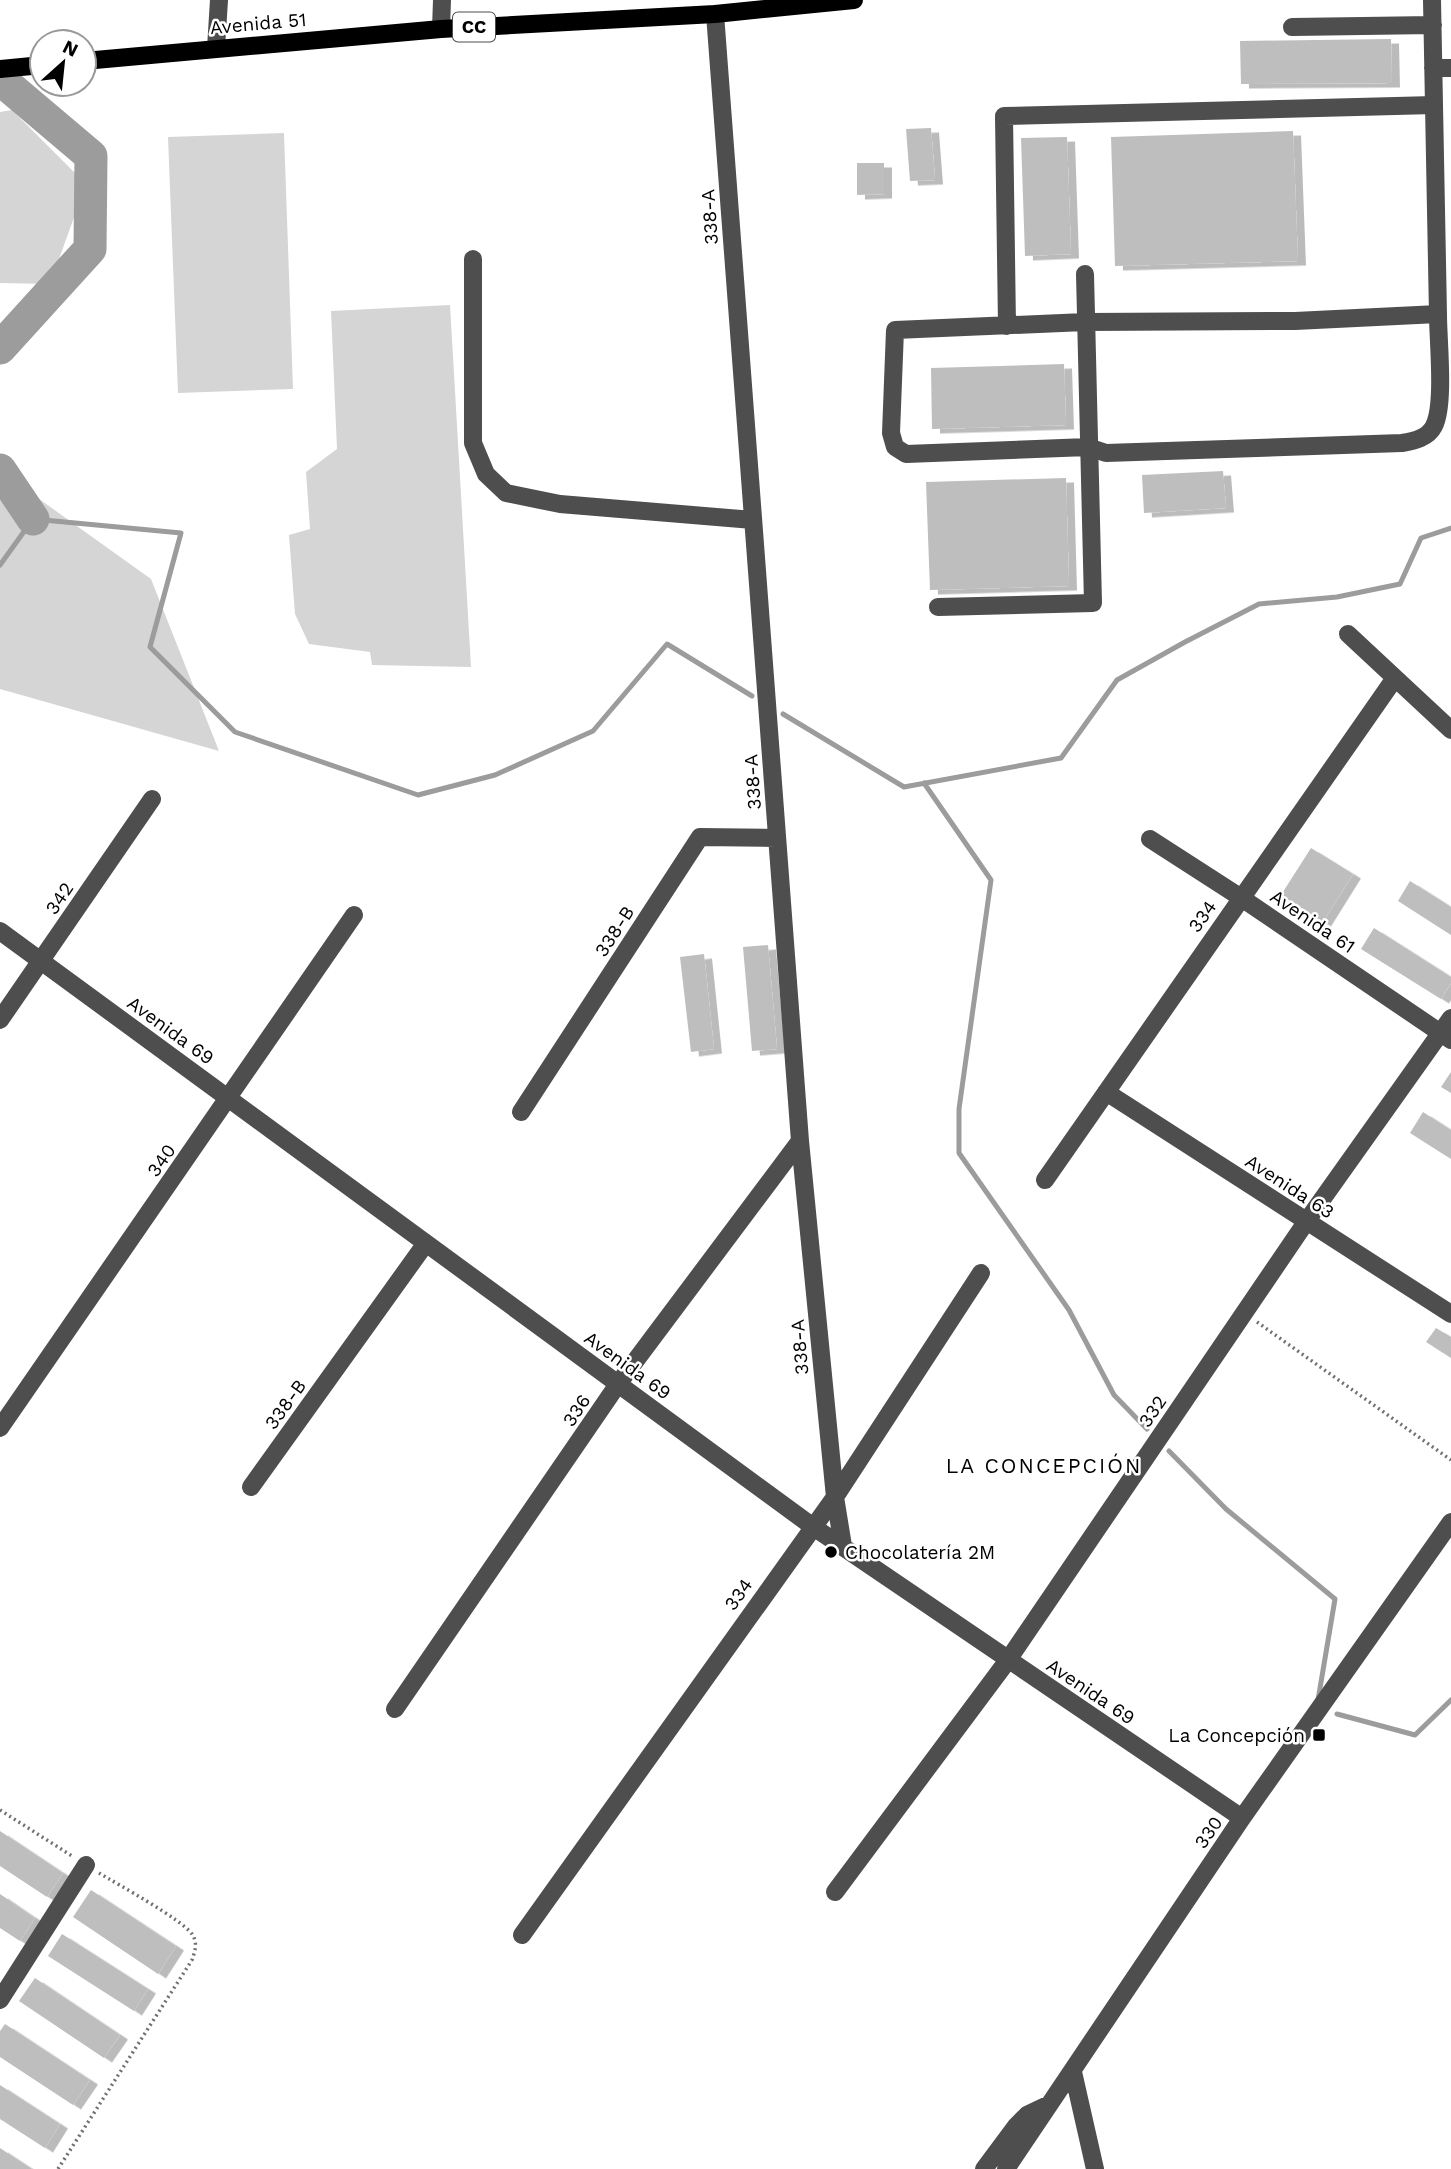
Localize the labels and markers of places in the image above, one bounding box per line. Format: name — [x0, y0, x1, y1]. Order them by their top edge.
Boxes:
place label: Chocolatería 2M — [845, 1541, 995, 1564]
marker: Chocolatería 2M — [823, 1544, 839, 1560]
place label: La Concepción — [1168, 1724, 1305, 1747]
marker: La Concepción — [1311, 1727, 1327, 1743]

